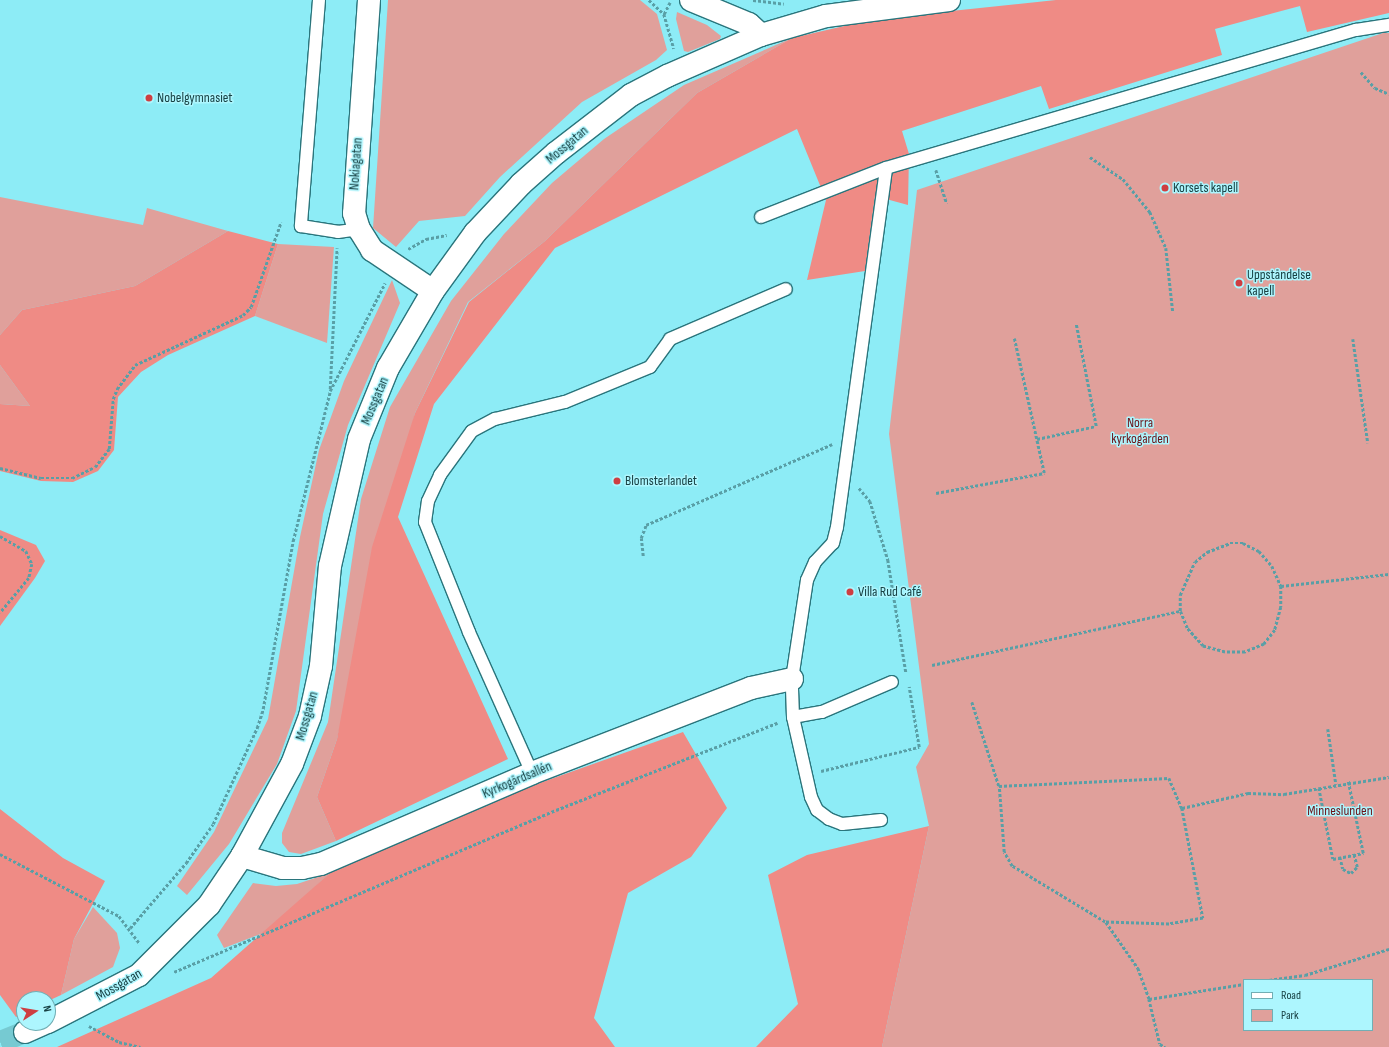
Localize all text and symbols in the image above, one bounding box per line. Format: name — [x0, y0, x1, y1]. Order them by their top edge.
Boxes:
place label: Nobelgymnasiet — [157, 90, 233, 106]
marker: Nobelgymnasiet — [144, 93, 154, 103]
street label: Mossgatan — [542, 122, 592, 168]
street label: Nokiagatan — [346, 137, 366, 191]
place label: Korsets kapell — [1173, 180, 1238, 196]
marker: Korsets kapell — [1160, 183, 1170, 193]
place label: Uppståndelse kapell — [1247, 267, 1311, 300]
marker: Uppståndelse kapell — [1234, 278, 1244, 288]
street label: Mossgatan — [357, 375, 393, 427]
park label: Norra kyrkogården — [1111, 415, 1169, 448]
place label: Blomsterlandet — [625, 473, 697, 489]
marker: Blomsterlandet — [612, 476, 622, 486]
place label: Villa Rud Café — [858, 584, 921, 600]
marker: Villa Rud Café — [845, 587, 855, 597]
street label: Mossgatan — [292, 690, 322, 742]
street label: Kyrkogårdsallén — [480, 758, 554, 802]
park label: Minneslunden — [1307, 803, 1373, 819]
street label: Mossgatan — [93, 965, 145, 1005]
legend — [1243, 979, 1373, 1031]
text: Road — [1281, 988, 1301, 1003]
north arrow — [16, 991, 56, 1031]
text: N — [40, 1004, 54, 1013]
text: Park — [1281, 1008, 1299, 1023]

